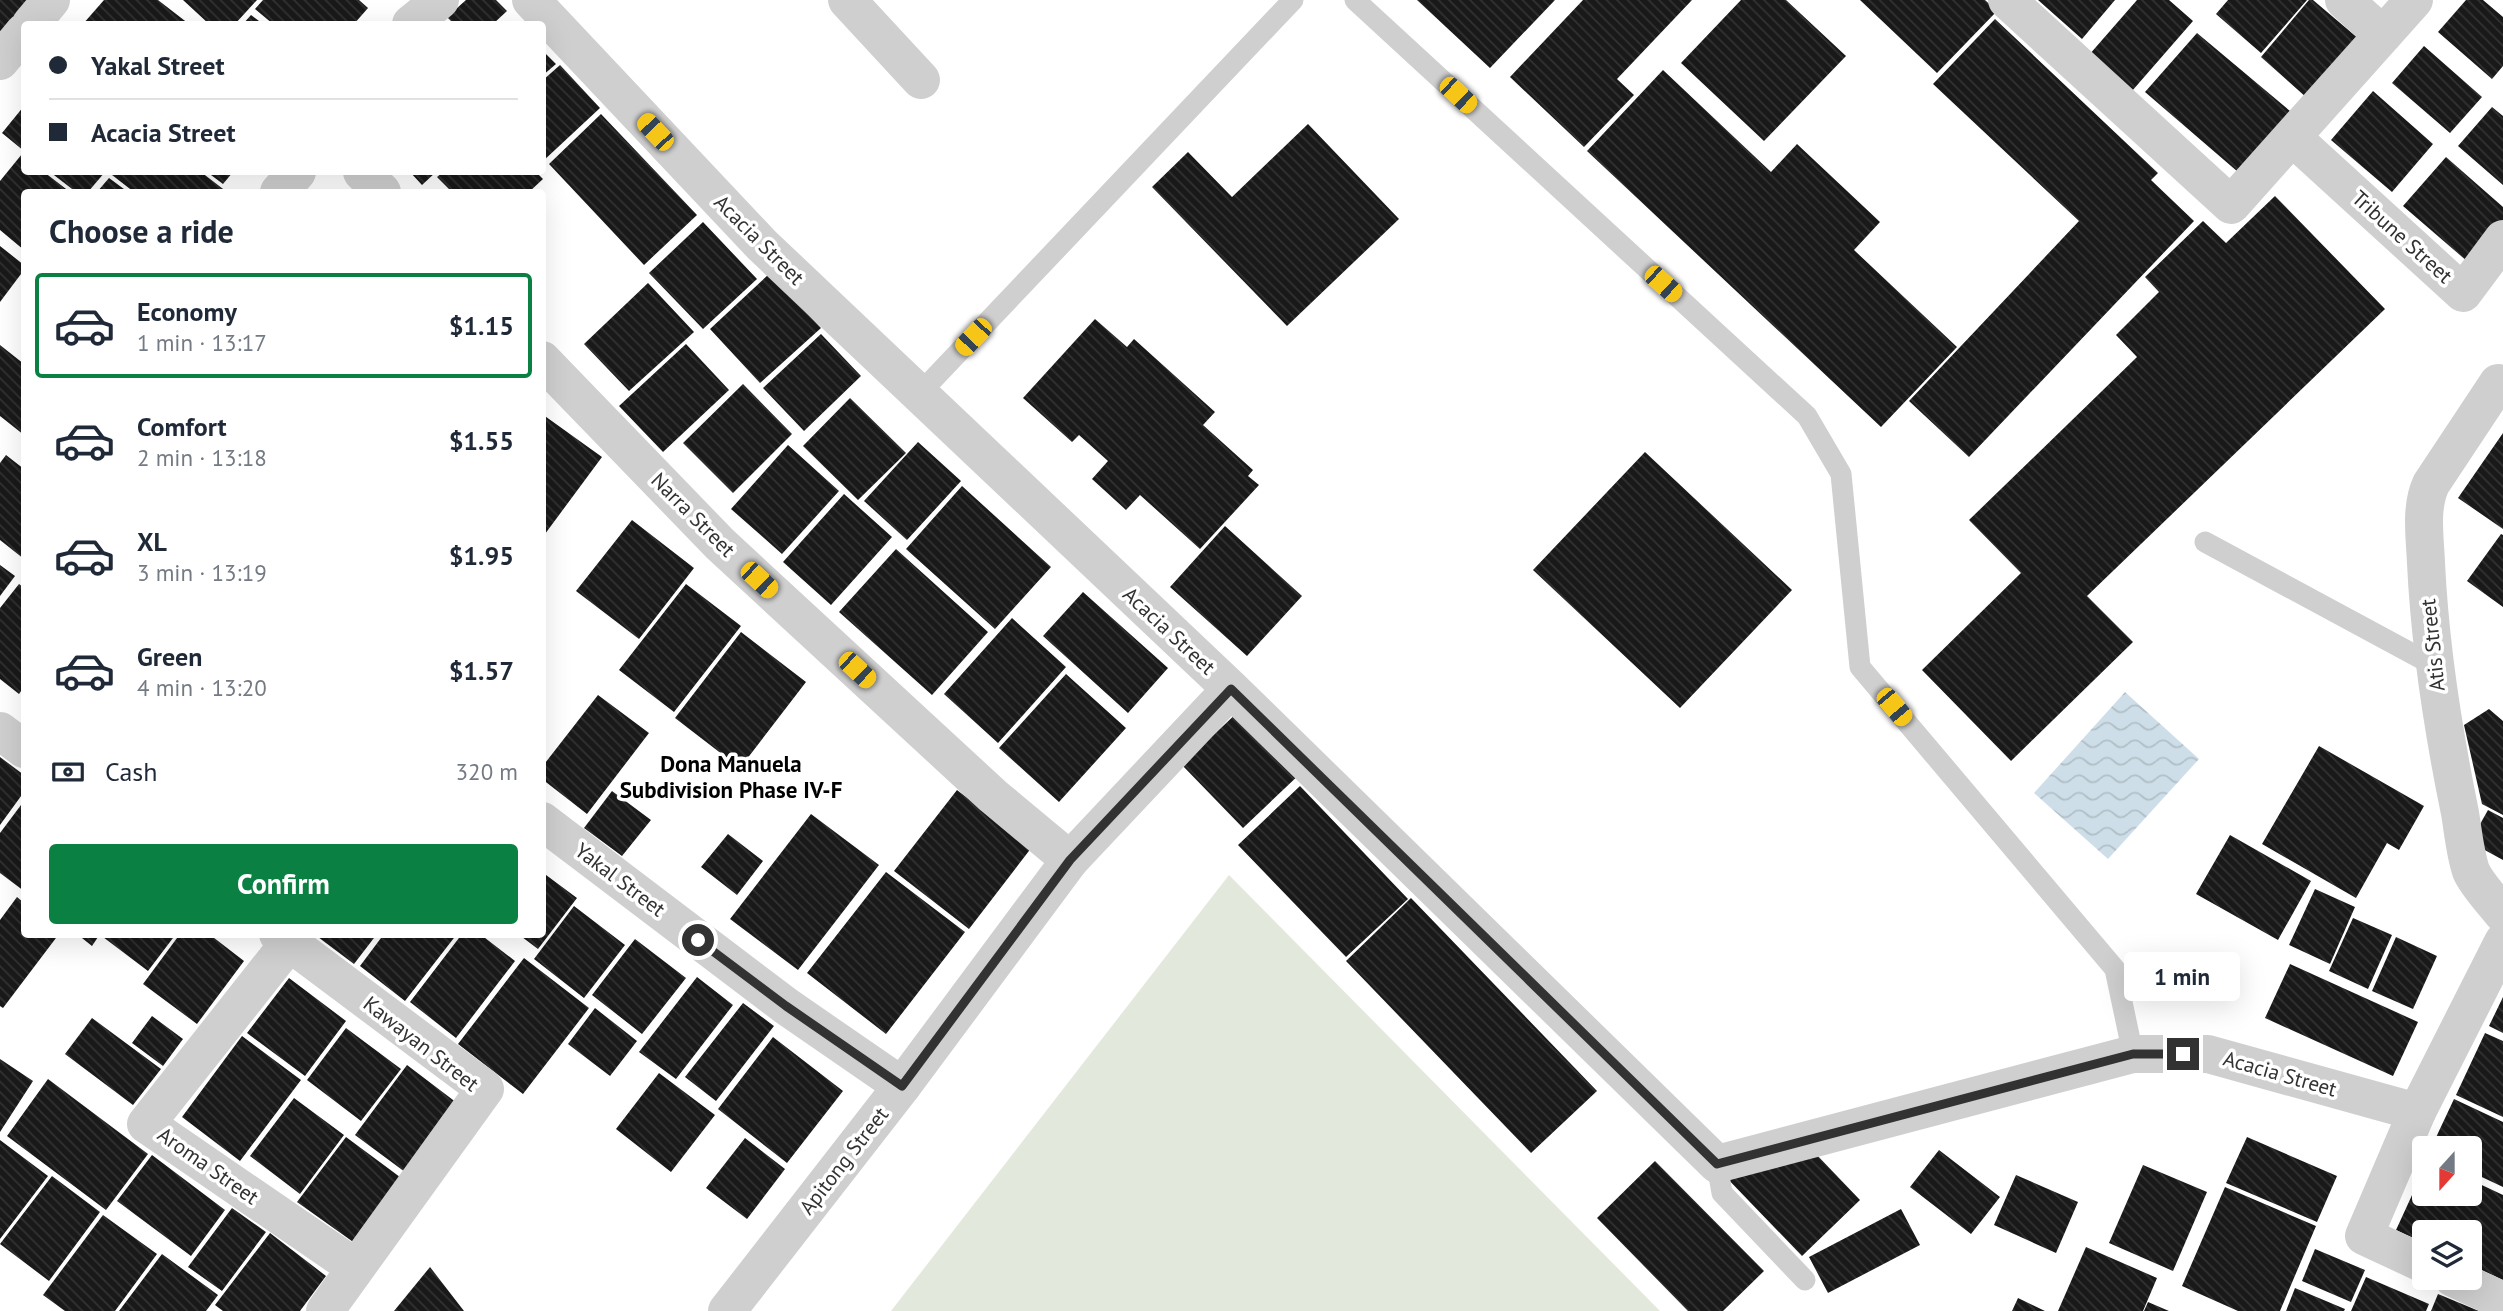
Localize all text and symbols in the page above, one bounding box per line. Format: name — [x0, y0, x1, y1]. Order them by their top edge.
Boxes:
text: Yakal Street — [91, 49, 225, 82]
car — [1436, 73, 1481, 117]
car — [633, 109, 678, 155]
text: Acacia Street — [91, 116, 235, 149]
street label: Tribune Street — [2346, 184, 2458, 289]
street label: Acacia Street — [709, 189, 810, 290]
text: Choose a ride — [49, 210, 234, 252]
car — [1641, 262, 1686, 306]
icon: car — [53, 294, 116, 357]
text: Economy — [137, 295, 237, 328]
text: $1.15 — [449, 309, 514, 342]
car — [951, 314, 996, 360]
text: 1 min · 13:17 — [137, 328, 267, 357]
icon: car — [53, 409, 116, 472]
text: Comfort — [137, 410, 227, 443]
text: $1.55 — [449, 424, 514, 457]
text: 2 min · 13:18 — [137, 443, 267, 472]
street label: Narra Street — [645, 467, 741, 563]
icon: car — [53, 524, 116, 587]
text: XL — [137, 525, 167, 558]
text: $1.95 — [449, 539, 514, 572]
text: 3 min · 13:19 — [137, 558, 267, 587]
car — [737, 558, 782, 602]
street label: Acacia Street — [1117, 581, 1221, 680]
street label: Atis Street — [2414, 597, 2451, 693]
icon: car — [53, 639, 116, 702]
text: Green — [137, 640, 202, 673]
car — [835, 648, 880, 692]
text: $1.57 — [449, 654, 514, 687]
text: 4 min · 13:20 — [137, 673, 267, 702]
car — [1873, 684, 1916, 730]
district label: Dona Manuela Subdivision Phase IV-F — [620, 749, 842, 804]
icon: cash — [49, 753, 87, 791]
text: Cash — [105, 755, 157, 788]
text: 320 m — [456, 757, 518, 786]
street label: Yakal Street — [570, 837, 671, 922]
button: Confirm — [49, 844, 518, 924]
route start — [682, 924, 714, 956]
callout: 1 min — [2125, 953, 2241, 1002]
text: 1 min — [2154, 962, 2210, 991]
street label: Kawayan Street — [358, 990, 485, 1097]
route end — [2167, 1038, 2199, 1070]
street label: Acacia Street — [2220, 1044, 2340, 1103]
street label: Apitong Street — [793, 1101, 894, 1220]
street label: Aroma Street — [152, 1121, 264, 1210]
north arrow — [2412, 1136, 2482, 1206]
map controls — [2412, 1136, 2482, 1290]
button: layers — [2412, 1220, 2482, 1290]

